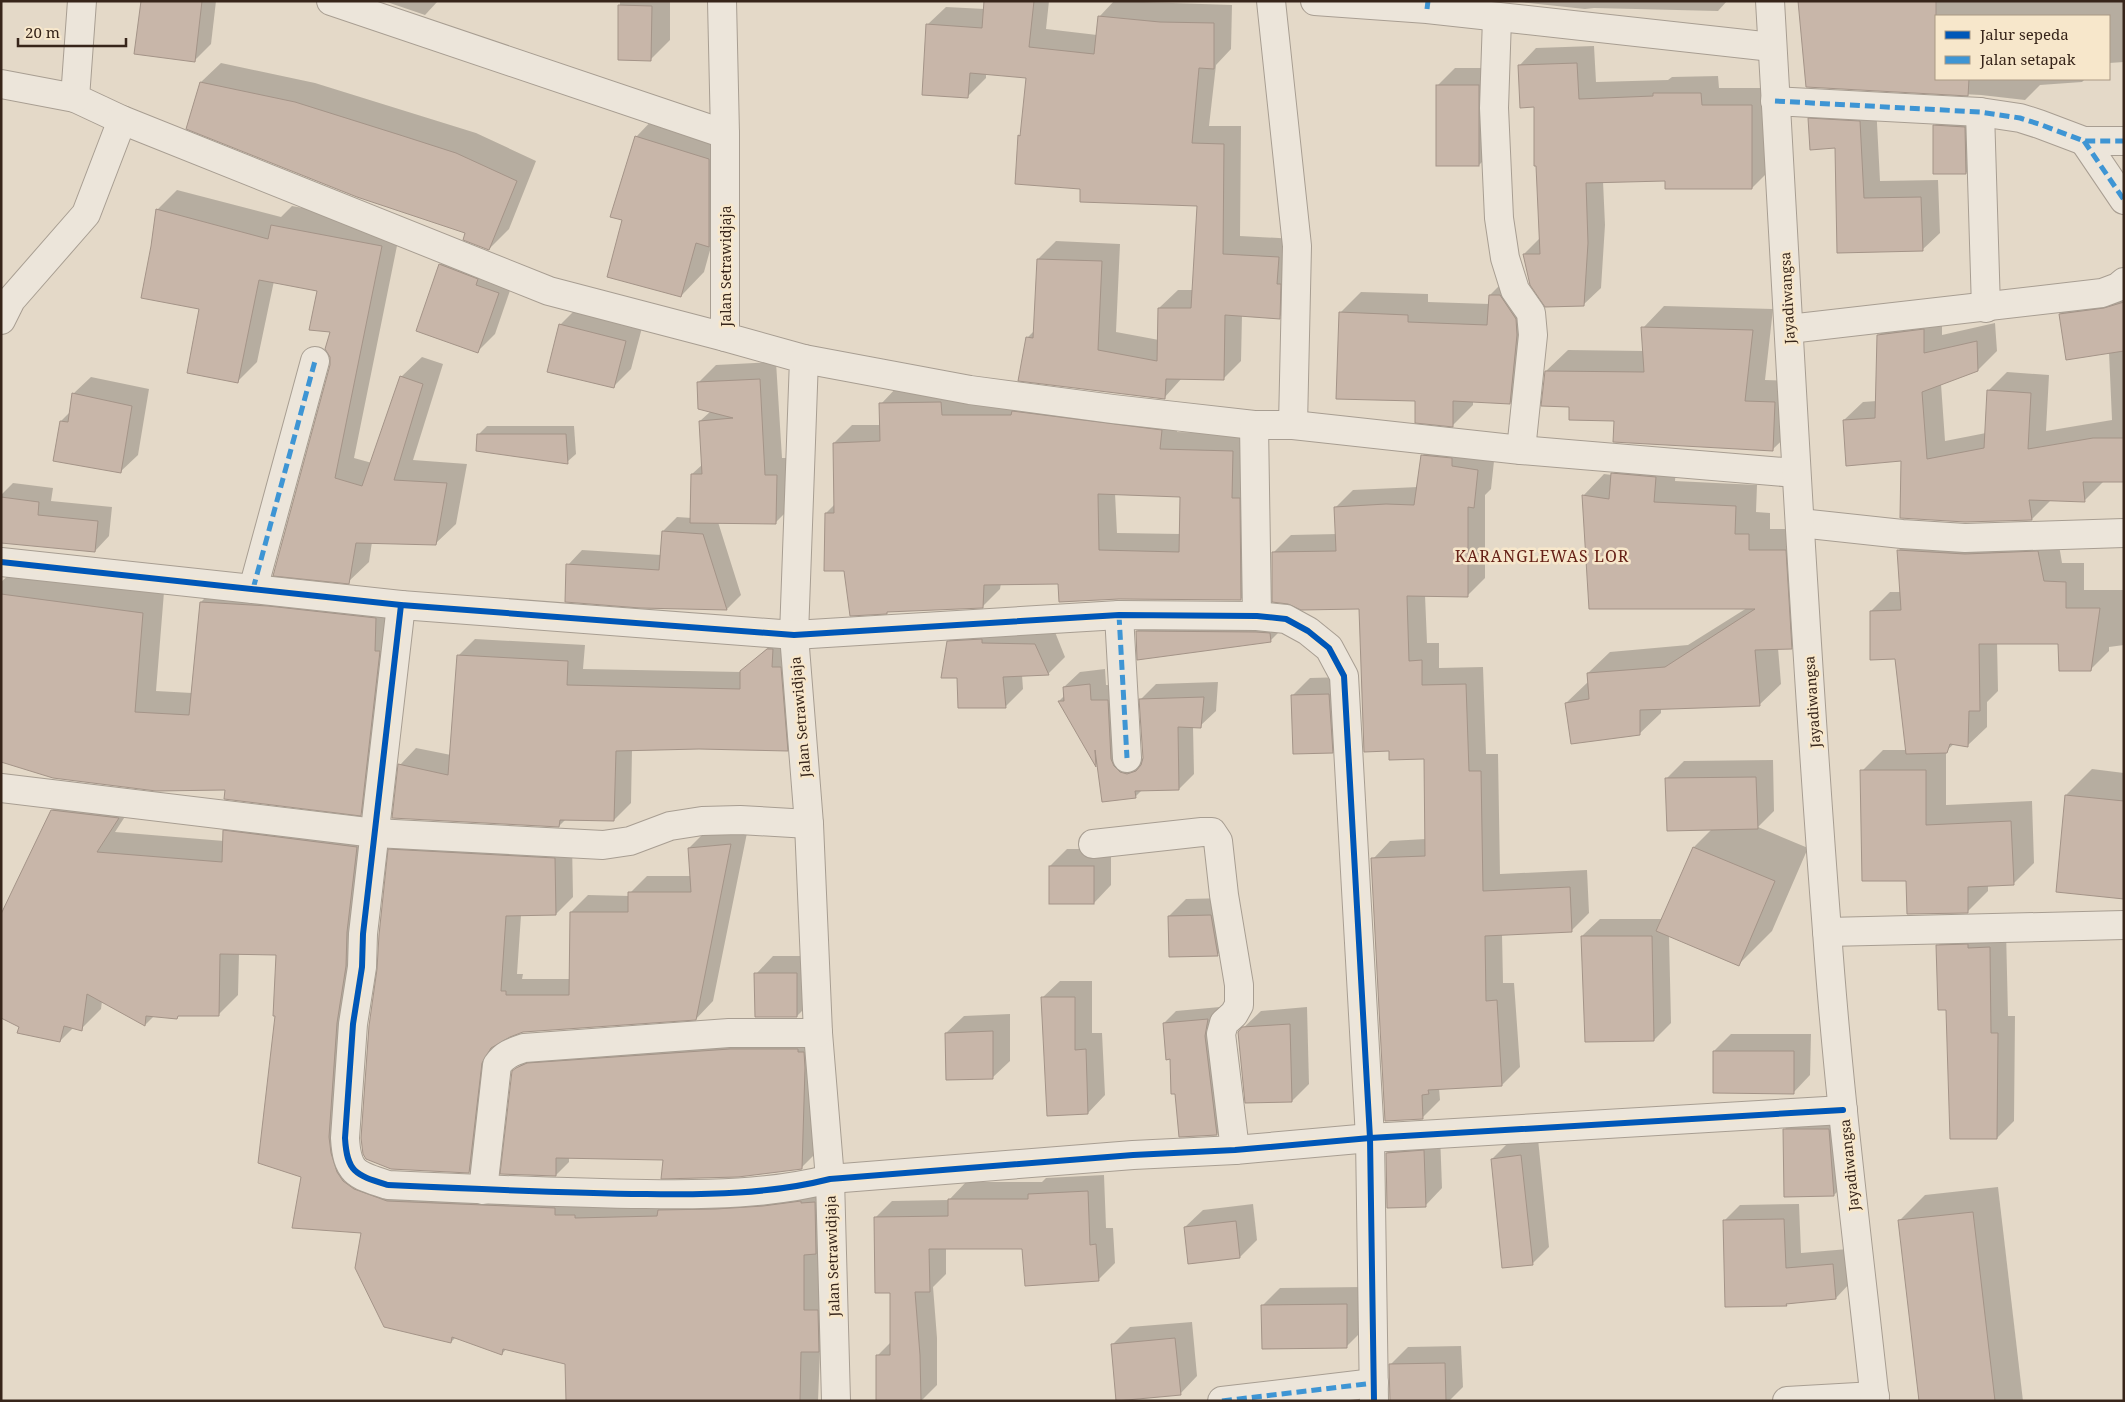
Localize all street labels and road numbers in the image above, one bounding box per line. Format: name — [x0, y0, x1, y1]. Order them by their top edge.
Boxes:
street label: Jalan Setrawidjaja — [716, 205, 735, 328]
street label: Jayadiwangsa — [1775, 251, 1799, 346]
street label: Jayadiwangsa — [1799, 655, 1825, 750]
street label: Jalan Setrawidjaja — [785, 656, 815, 779]
street label: Jayadiwangsa — [1835, 1118, 1863, 1213]
street label: Jalan Setrawidjaja — [820, 1195, 844, 1318]

